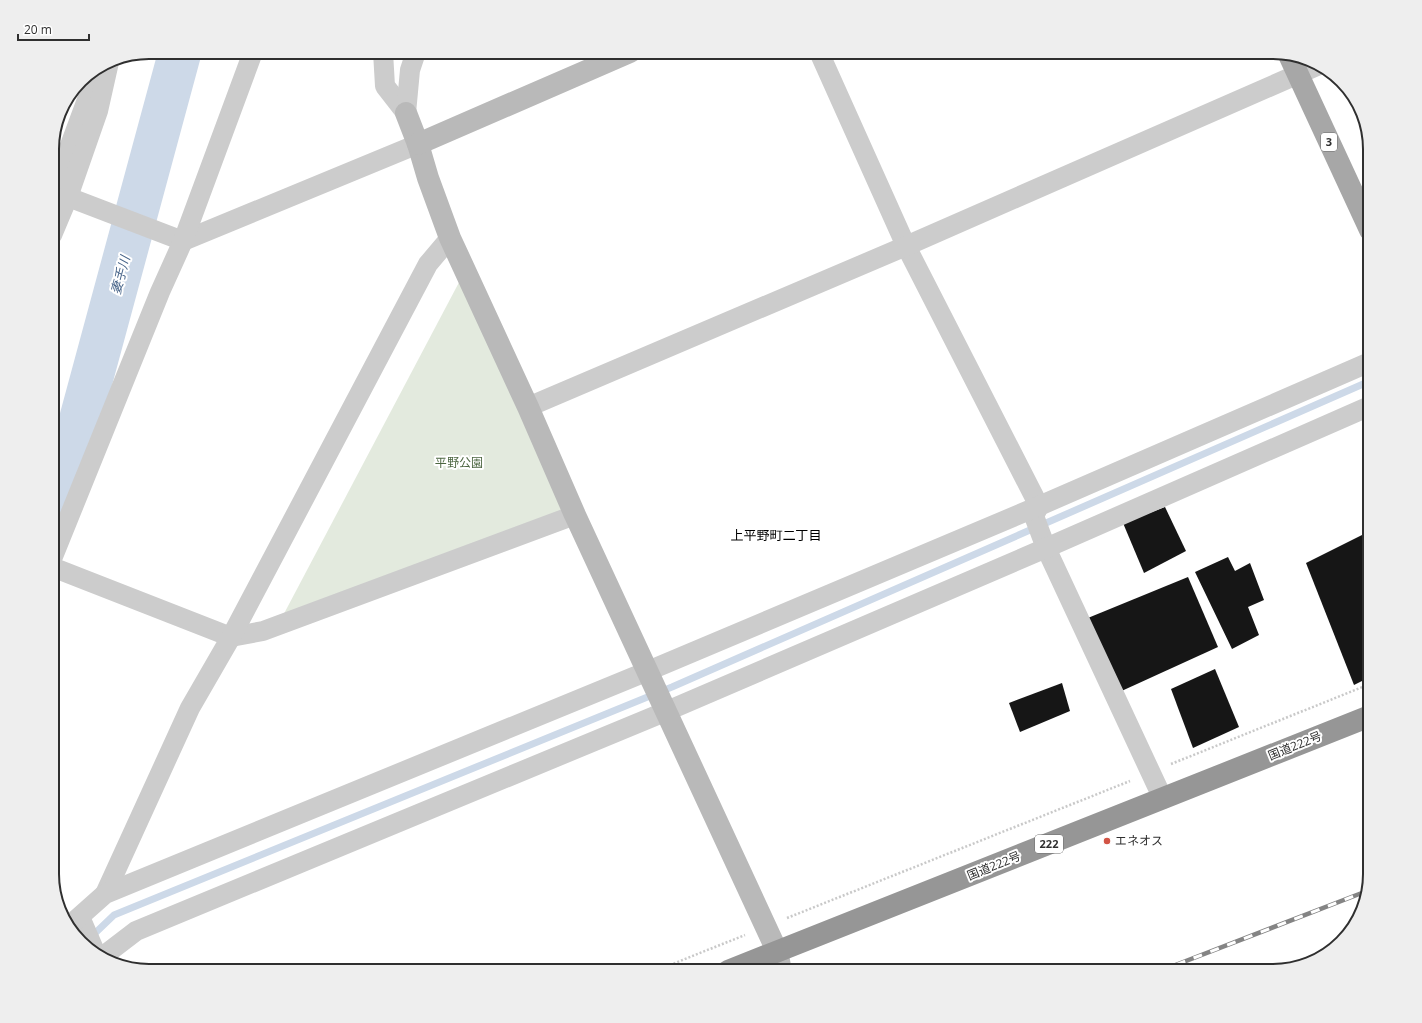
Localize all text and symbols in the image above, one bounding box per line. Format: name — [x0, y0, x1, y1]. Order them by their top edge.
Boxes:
scale bar — [18, 16, 89, 42]
text: 20 m — [24, 21, 52, 38]
road number: 3 — [1321, 133, 1337, 151]
water label: 妻手川 — [106, 252, 134, 296]
park label: 平野公園 — [435, 454, 483, 471]
district label: 上平野町二丁目 — [730, 526, 822, 544]
street label: 国道222号 — [1265, 727, 1324, 764]
place label: エネオス — [1115, 832, 1163, 849]
road number: 222 — [1035, 835, 1063, 853]
marker: エネオス — [1102, 836, 1112, 846]
street label: 国道222号 — [964, 847, 1023, 884]

